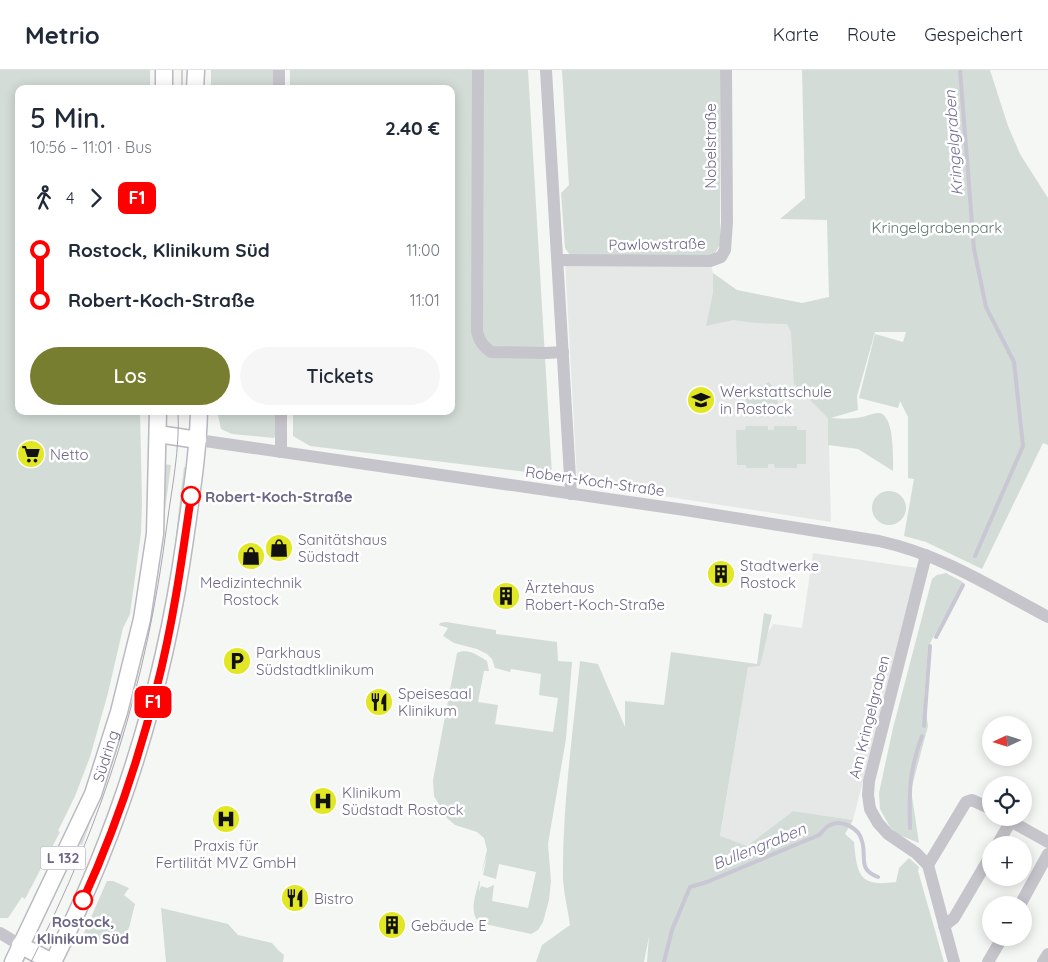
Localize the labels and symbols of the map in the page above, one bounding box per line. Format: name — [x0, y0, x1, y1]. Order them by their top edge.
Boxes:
water label: Kringelgraben — [939, 89, 967, 196]
street label: Nobelstraße — [701, 103, 720, 189]
park label: Kringelgrabenpark — [872, 218, 1002, 237]
street label: Pawlowstraße — [608, 234, 706, 254]
place label: Werkstattschule in Rostock — [720, 382, 832, 418]
school or university icon: Werkstattschule in Rostock — [686, 385, 716, 415]
supermarket icon: Netto — [16, 439, 46, 469]
place label: Netto — [50, 445, 89, 464]
street label: Robert-Koch-Straße — [524, 462, 666, 500]
marker: Robert-Koch-Straße — [181, 486, 201, 506]
place label: Robert-Koch-Straße — [205, 487, 353, 506]
place label: Sanitätshaus Südstadt — [298, 530, 387, 566]
shop icon: Sanitätshaus Südstadt — [264, 533, 294, 563]
shop icon: Medizintechnik Rostock — [236, 541, 266, 571]
place label: Stadtwerke Rostock — [740, 556, 819, 592]
building icon: Stadtwerke Rostock — [706, 559, 736, 589]
place label: Medizintechnik Rostock — [200, 573, 302, 609]
place label: Ärztehaus Robert-Koch-Straße — [525, 578, 665, 614]
building icon: Ärztehaus Robert-Koch-Straße — [491, 581, 521, 611]
place label: Parkhaus Südstadtklinikum — [256, 643, 374, 679]
parking icon: Parkhaus Südstadtklinikum — [222, 646, 252, 676]
street label: Am Kringelgraben — [845, 653, 893, 781]
place label: Speisesaal Klinikum — [398, 684, 472, 720]
line badge: F1 — [130, 686, 176, 718]
restaurant icon: Speisesaal Klinikum — [364, 687, 394, 717]
north arrow — [982, 716, 1032, 766]
street label: Südring — [88, 728, 122, 784]
place label: Klinikum Südstadt Rostock — [342, 783, 463, 819]
hospital icon: Klinikum Südstadt Rostock — [308, 786, 338, 816]
hospital icon: Praxis für Fertilität MVZ GmbH — [211, 804, 241, 834]
water label: Bullengraben — [710, 818, 809, 874]
place label: Praxis für Fertilität MVZ GmbH — [156, 836, 296, 872]
road number: L 132 — [40, 846, 86, 870]
restaurant icon: Bistro — [280, 883, 310, 913]
place label: Bistro — [314, 889, 354, 908]
marker: Rostock, Klinikum Süd — [73, 890, 93, 910]
building icon: Gebäude E — [377, 910, 407, 940]
place label: Rostock, Klinikum Süd — [37, 912, 129, 948]
place label: Gebäude E — [411, 916, 487, 935]

